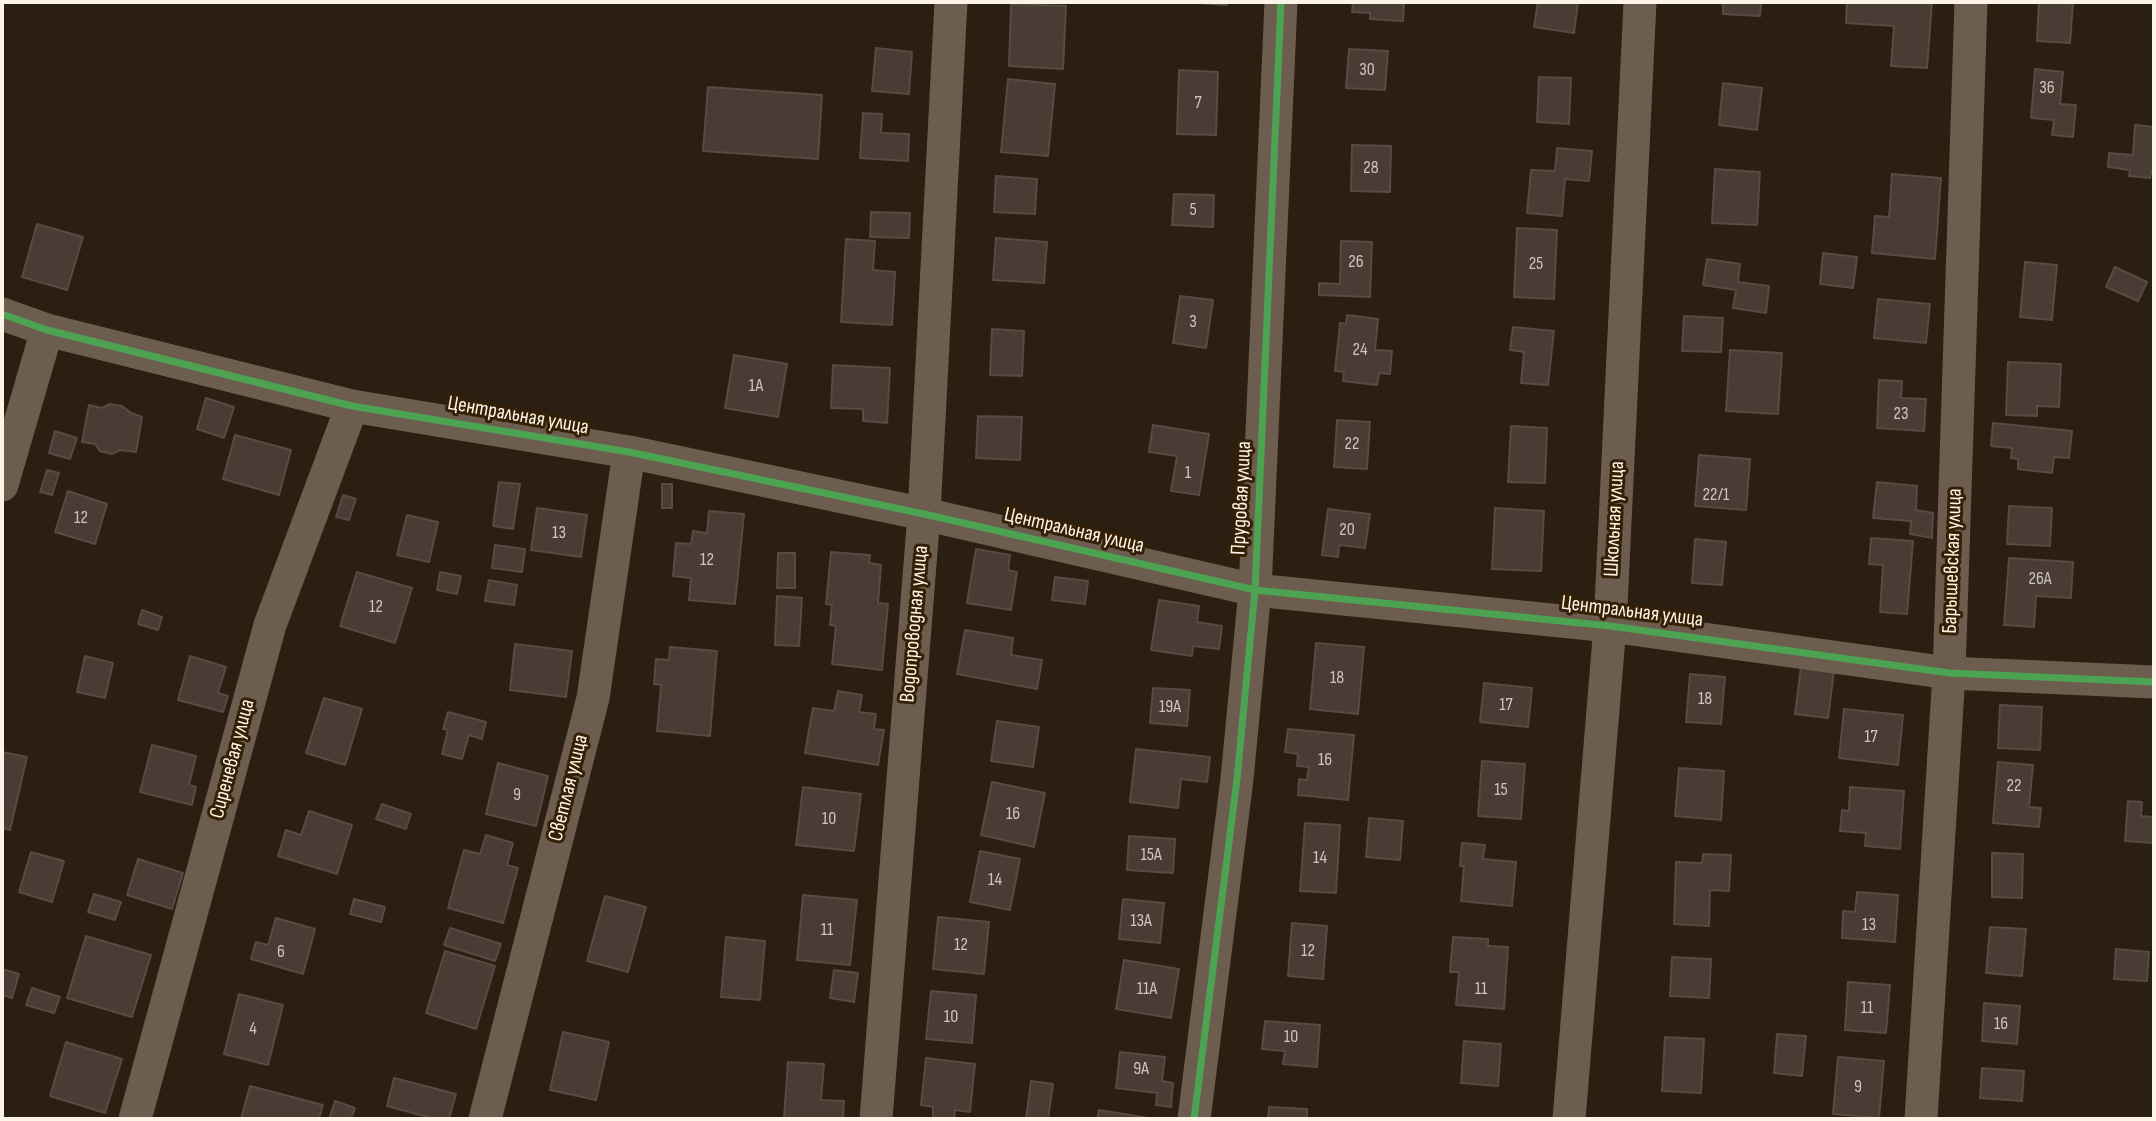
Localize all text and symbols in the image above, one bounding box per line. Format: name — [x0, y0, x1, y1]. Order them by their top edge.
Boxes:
house number: 30 — [1359, 59, 1375, 81]
house number: 36 — [2039, 77, 2055, 99]
house number: 7 — [1194, 92, 1202, 114]
house number: 28 — [1363, 157, 1379, 179]
house number: 5 — [1189, 199, 1197, 221]
house number: 26 — [1348, 251, 1364, 273]
house number: 25 — [1529, 253, 1543, 275]
house number: 3 — [1189, 311, 1197, 333]
house number: 24 — [1353, 339, 1367, 361]
house number: 1А — [749, 375, 763, 397]
street label: Центральная улица — [445, 391, 591, 441]
house number: 23 — [1894, 403, 1908, 425]
house number: 22 — [1345, 433, 1359, 455]
street label: Прудовая улица — [1226, 440, 1258, 556]
street label: Школьная улица — [1599, 461, 1631, 577]
house number: 1 — [1185, 462, 1191, 484]
house number: 22/1 — [1703, 484, 1729, 506]
street label: Барышевская улица — [1938, 488, 1968, 634]
street label: Центральная улица — [1002, 503, 1146, 559]
house number: 12 — [74, 507, 88, 529]
house number: 20 — [1339, 519, 1355, 541]
house number: 13 — [552, 522, 566, 544]
street label: Водопроводная улица — [896, 544, 934, 704]
house number: 12 — [700, 549, 714, 571]
house number: 26А — [2028, 568, 2052, 590]
street label: Центральная улица — [1560, 591, 1704, 633]
house number: 12 — [369, 596, 383, 618]
house number: 18 — [1330, 667, 1344, 689]
house number: 18 — [1698, 688, 1712, 710]
house number: 17 — [1499, 694, 1513, 716]
house number: 19А — [1159, 696, 1181, 718]
street label: Сиреневая улица — [205, 697, 261, 821]
house number: 17 — [1864, 726, 1878, 748]
street label: Светлая улица — [544, 732, 594, 844]
house number: 16 — [1318, 749, 1332, 771]
house number: 22 — [2007, 775, 2021, 797]
house number: 15 — [1494, 779, 1508, 801]
house number: 9 — [513, 784, 521, 806]
house number: 16 — [1006, 803, 1020, 825]
house number: 10 — [822, 808, 836, 830]
house number: 15А — [1140, 844, 1162, 866]
house number: 14 — [1313, 847, 1327, 869]
house number: 14 — [988, 869, 1002, 891]
house number: 13А — [1130, 910, 1152, 932]
house number: 13 — [1862, 914, 1876, 936]
house number: 11 — [821, 919, 833, 941]
house number: 12 — [954, 934, 968, 956]
house number: 12 — [1301, 940, 1315, 962]
house number: 6 — [277, 941, 285, 963]
house number: 11А — [1137, 978, 1157, 1000]
house number: 11 — [1475, 978, 1487, 1000]
house number: 11 — [1861, 997, 1873, 1019]
house number: 10 — [944, 1006, 958, 1028]
house number: 16 — [1994, 1013, 2008, 1035]
house number: 4 — [249, 1018, 257, 1040]
house number: 10 — [1284, 1026, 1298, 1048]
house number: 9А — [1133, 1058, 1149, 1080]
house number: 9 — [1854, 1076, 1862, 1098]

